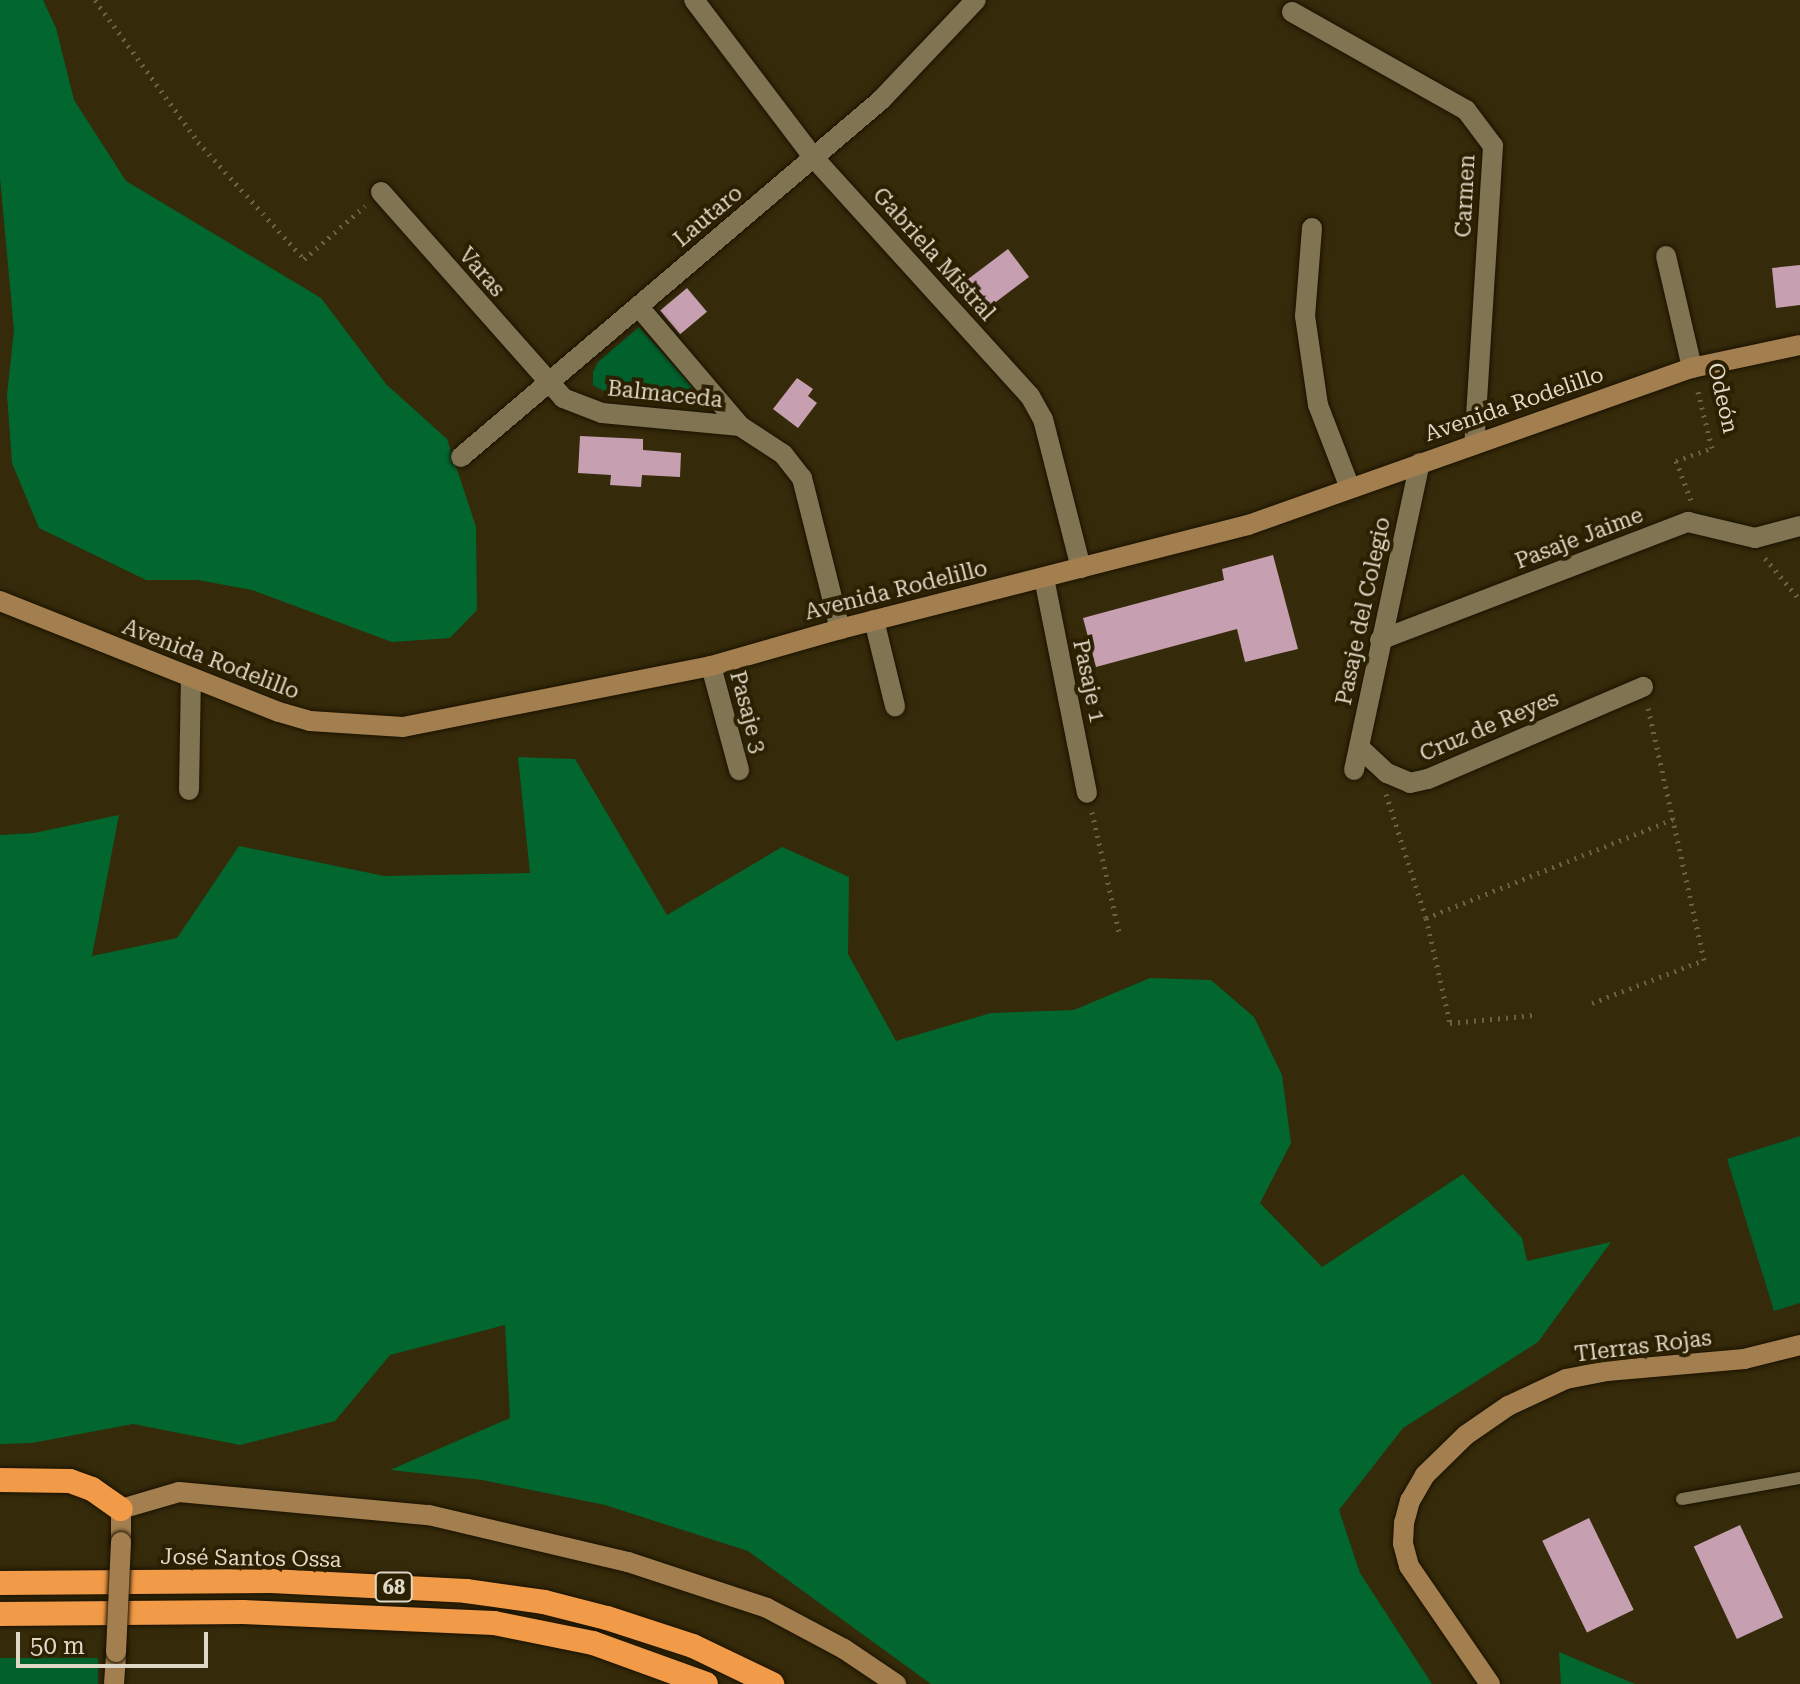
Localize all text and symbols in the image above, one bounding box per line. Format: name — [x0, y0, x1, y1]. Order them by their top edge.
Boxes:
street label: Carmen — [1450, 154, 1480, 238]
street label: Lautaro — [668, 180, 748, 252]
street label: Gabriela Mistral — [867, 182, 1001, 326]
street label: Varas — [453, 242, 511, 302]
street label: Odeón — [1702, 360, 1744, 436]
street label: Avenida Rodelillo — [1421, 361, 1607, 447]
street label: Balmaceda — [606, 375, 724, 413]
street label: Pasaje Jaime — [1511, 502, 1647, 574]
street label: Pasaje del Colegio — [1330, 515, 1396, 707]
street label: Avenida Rodelillo — [802, 555, 990, 625]
street label: Avenida Rodelillo — [119, 613, 303, 705]
street label: Pasaje 1 — [1067, 637, 1111, 725]
street label: Pasaje 3 — [724, 668, 772, 756]
street label: Cruz de Reyes — [1416, 685, 1562, 767]
street label: TIerras Rojas — [1573, 1324, 1713, 1368]
street label: José Santos Ossa — [160, 1543, 342, 1573]
road number: 68 — [374, 1571, 414, 1603]
scale bar — [20, 1616, 212, 1666]
text: 50 m — [30, 1632, 85, 1660]

